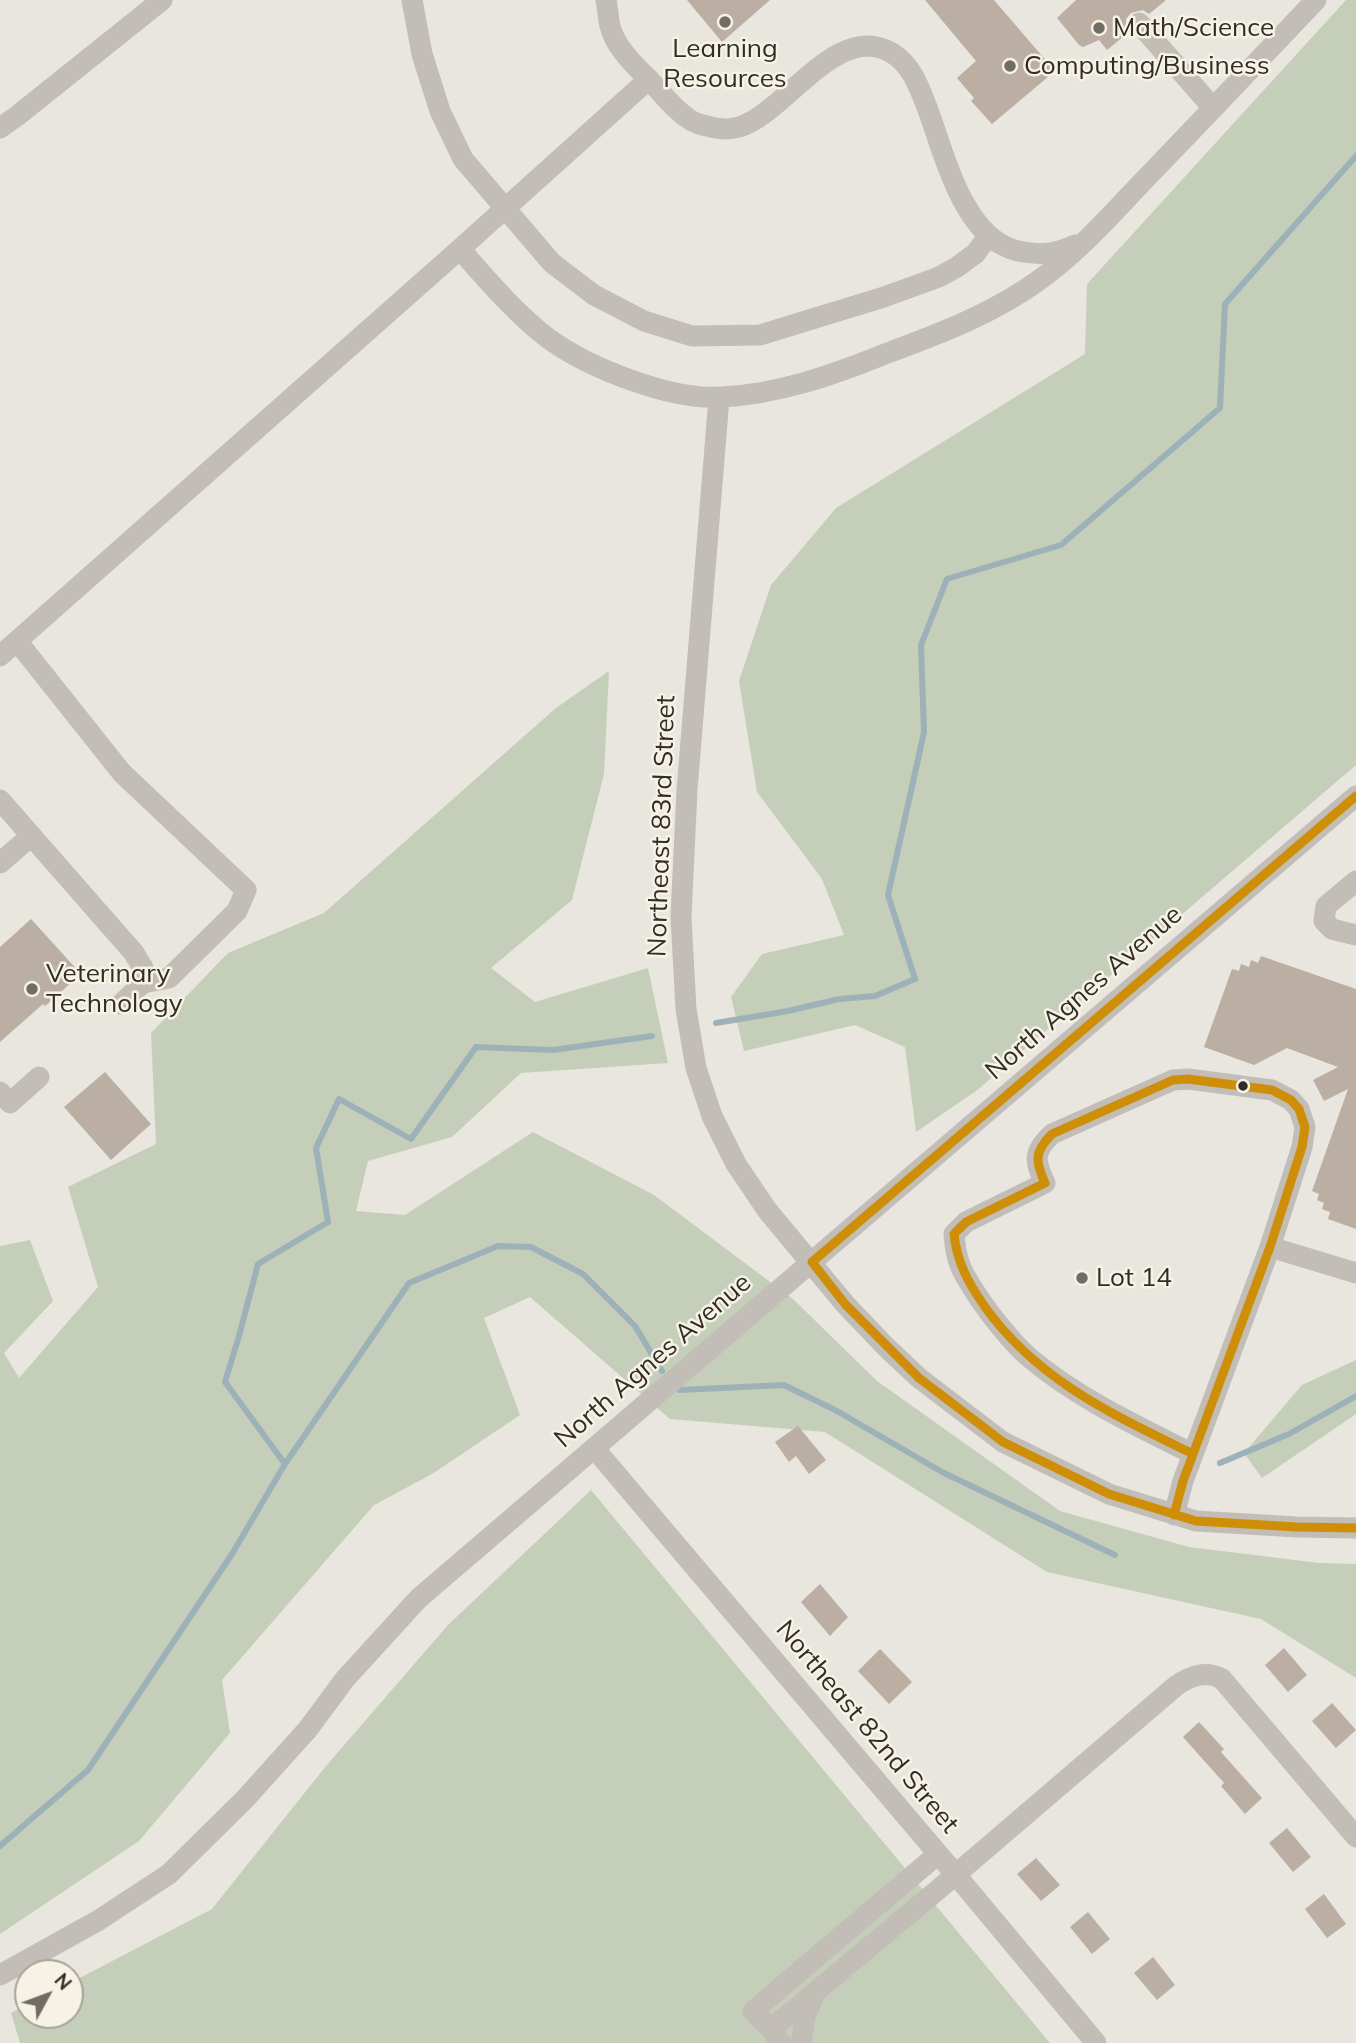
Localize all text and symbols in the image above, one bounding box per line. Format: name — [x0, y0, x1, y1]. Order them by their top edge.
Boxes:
place label: Math/Science — [1113, 12, 1274, 44]
marker: Learning Resources — [717, 14, 733, 30]
marker: Math/Science — [1091, 20, 1107, 36]
place label: Learning Resources — [663, 33, 787, 94]
place label: Computing/Business — [1024, 50, 1270, 82]
marker: Computing/Business — [1002, 58, 1018, 74]
street label: Northeast 83rd Street — [642, 695, 682, 957]
street label: North Agnes Avenue — [980, 899, 1188, 1087]
place label: Veterinary Technology — [46, 958, 183, 1020]
marker: Veterinary Technology — [24, 981, 40, 997]
unlabelled marker — [1236, 1079, 1250, 1093]
place label: Lot 14 — [1096, 1262, 1172, 1294]
street label: North Agnes Avenue — [549, 1267, 757, 1455]
marker: Lot 14 — [1074, 1270, 1090, 1286]
street label: Northeast 82nd Street — [769, 1614, 965, 1840]
north arrow — [14, 1959, 84, 2029]
text: N — [50, 1968, 77, 1995]

